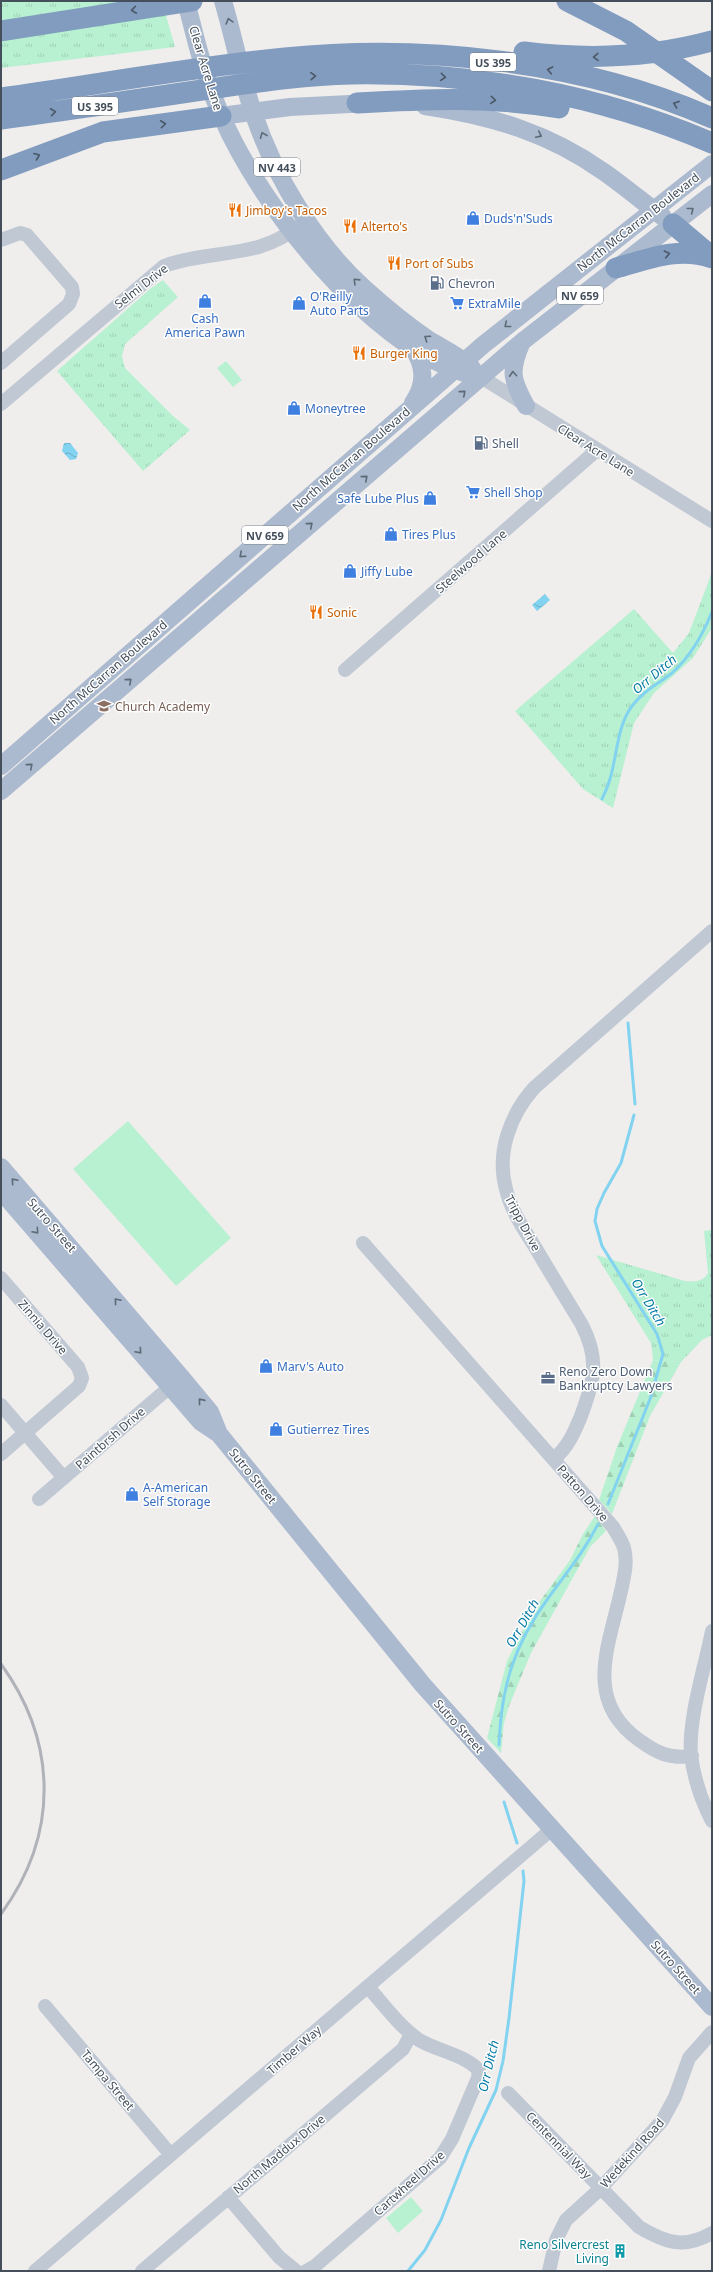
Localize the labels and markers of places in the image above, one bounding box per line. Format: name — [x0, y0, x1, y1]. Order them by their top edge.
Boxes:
restaurant icon: Jimboy's Tacos — [227, 202, 243, 218]
place label: Jimboy's Tacos — [245, 202, 327, 219]
shop icon: Duds'n'Suds — [465, 210, 481, 226]
place label: Duds'n'Suds — [484, 210, 553, 227]
restaurant icon: Alterto's — [342, 218, 358, 234]
place label: Alterto's — [361, 218, 408, 235]
restaurant icon: Port of Subs — [386, 255, 402, 271]
place label: Port of Subs — [405, 255, 474, 272]
fuel station icon: Chevron — [429, 275, 445, 291]
place label: Chevron — [448, 275, 495, 292]
place label: O'Reilly Auto Parts — [310, 288, 369, 319]
shop icon: Cash America Pawn — [197, 293, 213, 309]
shop icon: O'Reilly Auto Parts — [291, 295, 307, 311]
supermarket icon: ExtraMile — [449, 295, 465, 311]
place label: ExtraMile — [468, 295, 521, 312]
place label: Cash America Pawn — [165, 310, 245, 341]
restaurant icon: Burger King — [351, 345, 367, 361]
place label: Burger King — [370, 345, 438, 362]
shop icon: Moneytree — [286, 400, 302, 416]
place label: Moneytree — [305, 400, 366, 417]
fuel station icon: Shell — [473, 435, 489, 451]
place label: Shell — [492, 435, 519, 452]
supermarket icon: Shell Shop — [465, 484, 481, 500]
place label: Shell Shop — [484, 484, 543, 501]
place label: Safe Lube Plus — [337, 490, 419, 507]
shop icon: Safe Lube Plus — [422, 490, 438, 506]
shop icon: Tires Plus — [383, 526, 399, 542]
place label: Tires Plus — [402, 526, 456, 543]
shop icon: Jiffy Lube — [342, 563, 358, 579]
place label: Jiffy Lube — [360, 563, 413, 580]
restaurant icon: Sonic — [308, 604, 324, 620]
place label: Sonic — [327, 604, 357, 621]
school or university icon: Church Academy — [96, 698, 112, 714]
place label: Church Academy — [115, 698, 211, 715]
shop icon: Marv's Auto — [258, 1358, 274, 1374]
place label: Marv's Auto — [277, 1358, 344, 1375]
place label: Reno Zero Down Bankruptcy Lawyers — [559, 1363, 673, 1394]
office icon: Reno Zero Down Bankruptcy Lawyers — [540, 1370, 556, 1386]
shop icon: Gutierrez Tires — [268, 1421, 284, 1437]
place label: Gutierrez Tires — [287, 1421, 370, 1438]
place label: A-American Self Storage — [143, 1479, 211, 1510]
shop icon: A-American Self Storage — [124, 1486, 140, 1502]
place label: Reno Silvercrest Living — [519, 2236, 610, 2267]
building icon: Reno Silvercrest Living — [612, 2243, 628, 2259]

